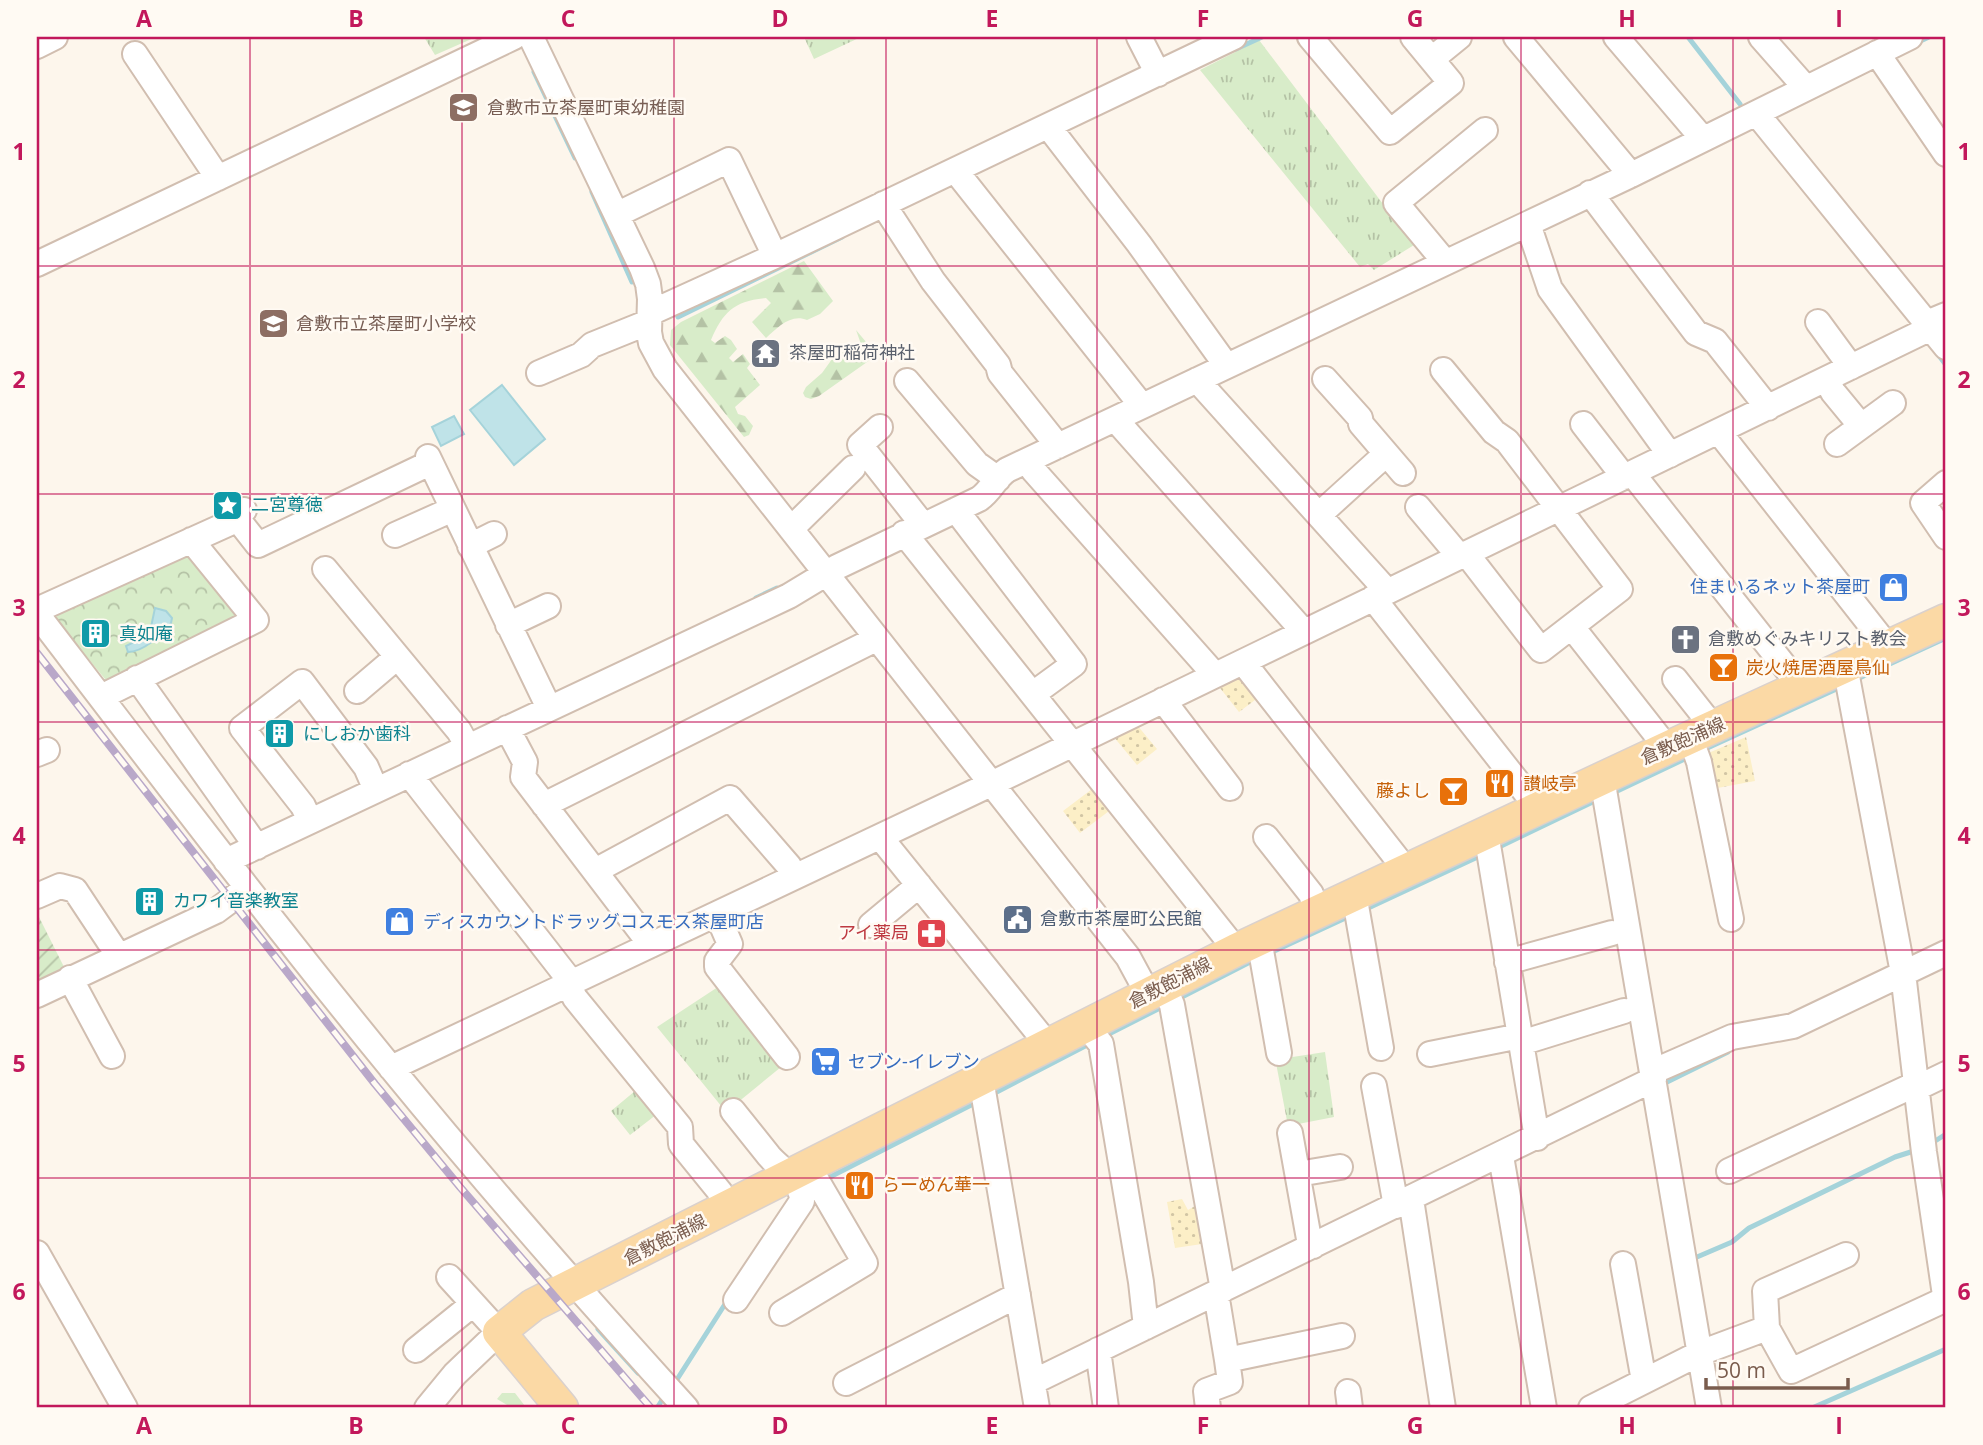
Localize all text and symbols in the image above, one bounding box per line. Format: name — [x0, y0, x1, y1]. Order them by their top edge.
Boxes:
text: A — [136, 2, 152, 34]
text: B — [348, 2, 364, 34]
text: C — [561, 2, 575, 34]
text: D — [771, 2, 789, 34]
text: E — [986, 2, 998, 34]
text: F — [1197, 2, 1209, 34]
text: G — [1407, 2, 1423, 34]
text: H — [1618, 2, 1636, 34]
text: I — [1835, 2, 1843, 34]
school or university icon: 倉敷市立茶屋町東幼稚園 — [447, 91, 481, 125]
place label: 倉敷市立茶屋町東幼稚園 — [487, 95, 685, 119]
text: 1 — [12, 135, 26, 167]
text: 1 — [1957, 135, 1971, 167]
school or university icon: 倉敷市立茶屋町小学校 — [256, 307, 290, 341]
place label: 倉敷市立茶屋町小学校 — [296, 311, 476, 335]
temple icon: 茶屋町稲荷神社 — [749, 336, 783, 370]
place label: 茶屋町稲荷神社 — [789, 340, 915, 364]
text: 2 — [12, 363, 26, 395]
text: 2 — [1957, 363, 1971, 395]
place icon: 二宮尊徳 — [211, 488, 245, 522]
place label: 二宮尊徳 — [251, 492, 323, 516]
shop icon: 住まいるネット茶屋町 — [1876, 570, 1910, 604]
place label: 住まいるネット茶屋町 — [1690, 574, 1870, 598]
text: 3 — [12, 591, 26, 623]
text: 3 — [1957, 591, 1971, 623]
building icon: 真如庵 — [79, 617, 113, 651]
place label: 真如庵 — [119, 621, 173, 645]
church icon: 倉敷めぐみキリスト教会 — [1668, 622, 1702, 656]
place label: 倉敷めぐみキリスト教会 — [1708, 626, 1907, 650]
bar icon: 炭火焼居酒屋鳥仙 — [1706, 651, 1740, 685]
place label: 炭火焼居酒屋鳥仙 — [1746, 655, 1890, 679]
street label: 倉敷飽浦線 — [1637, 711, 1729, 769]
building icon: にしおか歯科 — [263, 717, 297, 751]
place label: にしおか歯科 — [303, 721, 411, 745]
restaurant icon: 讃岐亭 — [1483, 767, 1517, 801]
place label: 讃岐亭 — [1523, 771, 1577, 795]
bar icon: 藤よし — [1436, 774, 1470, 808]
place label: 藤よし — [1376, 778, 1430, 802]
text: 4 — [12, 819, 26, 851]
text: 4 — [1957, 819, 1971, 851]
building icon: カワイ音楽教室 — [133, 884, 167, 918]
place label: カワイ音楽教室 — [173, 888, 299, 912]
public building icon: 倉敷市茶屋町公民館 — [1000, 902, 1034, 936]
shop icon: ディスカウントドラッグコスモス茶屋町店 — [383, 905, 417, 939]
place label: 倉敷市茶屋町公民館 — [1040, 906, 1202, 930]
place label: ディスカウントドラッグコスモス茶屋町店 — [423, 909, 764, 933]
pharmacy icon: アイ薬局 — [915, 916, 949, 950]
place label: アイ薬局 — [838, 920, 909, 944]
street label: 倉敷飽浦線 — [1124, 951, 1215, 1013]
supermarket icon: セブン-イレブン — [808, 1045, 842, 1079]
text: 5 — [12, 1047, 26, 1079]
text: 5 — [1957, 1047, 1971, 1079]
place label: セブン-イレブン — [848, 1049, 980, 1073]
restaurant icon: らーめん華一 — [842, 1168, 876, 1202]
place label: らーめん華一 — [882, 1172, 990, 1196]
street label: 倉敷飽浦線 — [619, 1208, 710, 1270]
text: 6 — [12, 1275, 26, 1307]
text: 6 — [1957, 1275, 1971, 1307]
scale bar — [1706, 1347, 1848, 1391]
text: 50 m — [1717, 1356, 1766, 1384]
text: A — [136, 1409, 152, 1441]
text: B — [348, 1409, 364, 1441]
text: C — [561, 1409, 575, 1441]
text: D — [771, 1409, 789, 1441]
text: E — [986, 1409, 998, 1441]
text: F — [1197, 1409, 1209, 1441]
text: G — [1407, 1409, 1423, 1441]
text: H — [1618, 1409, 1636, 1441]
text: I — [1835, 1409, 1843, 1441]

